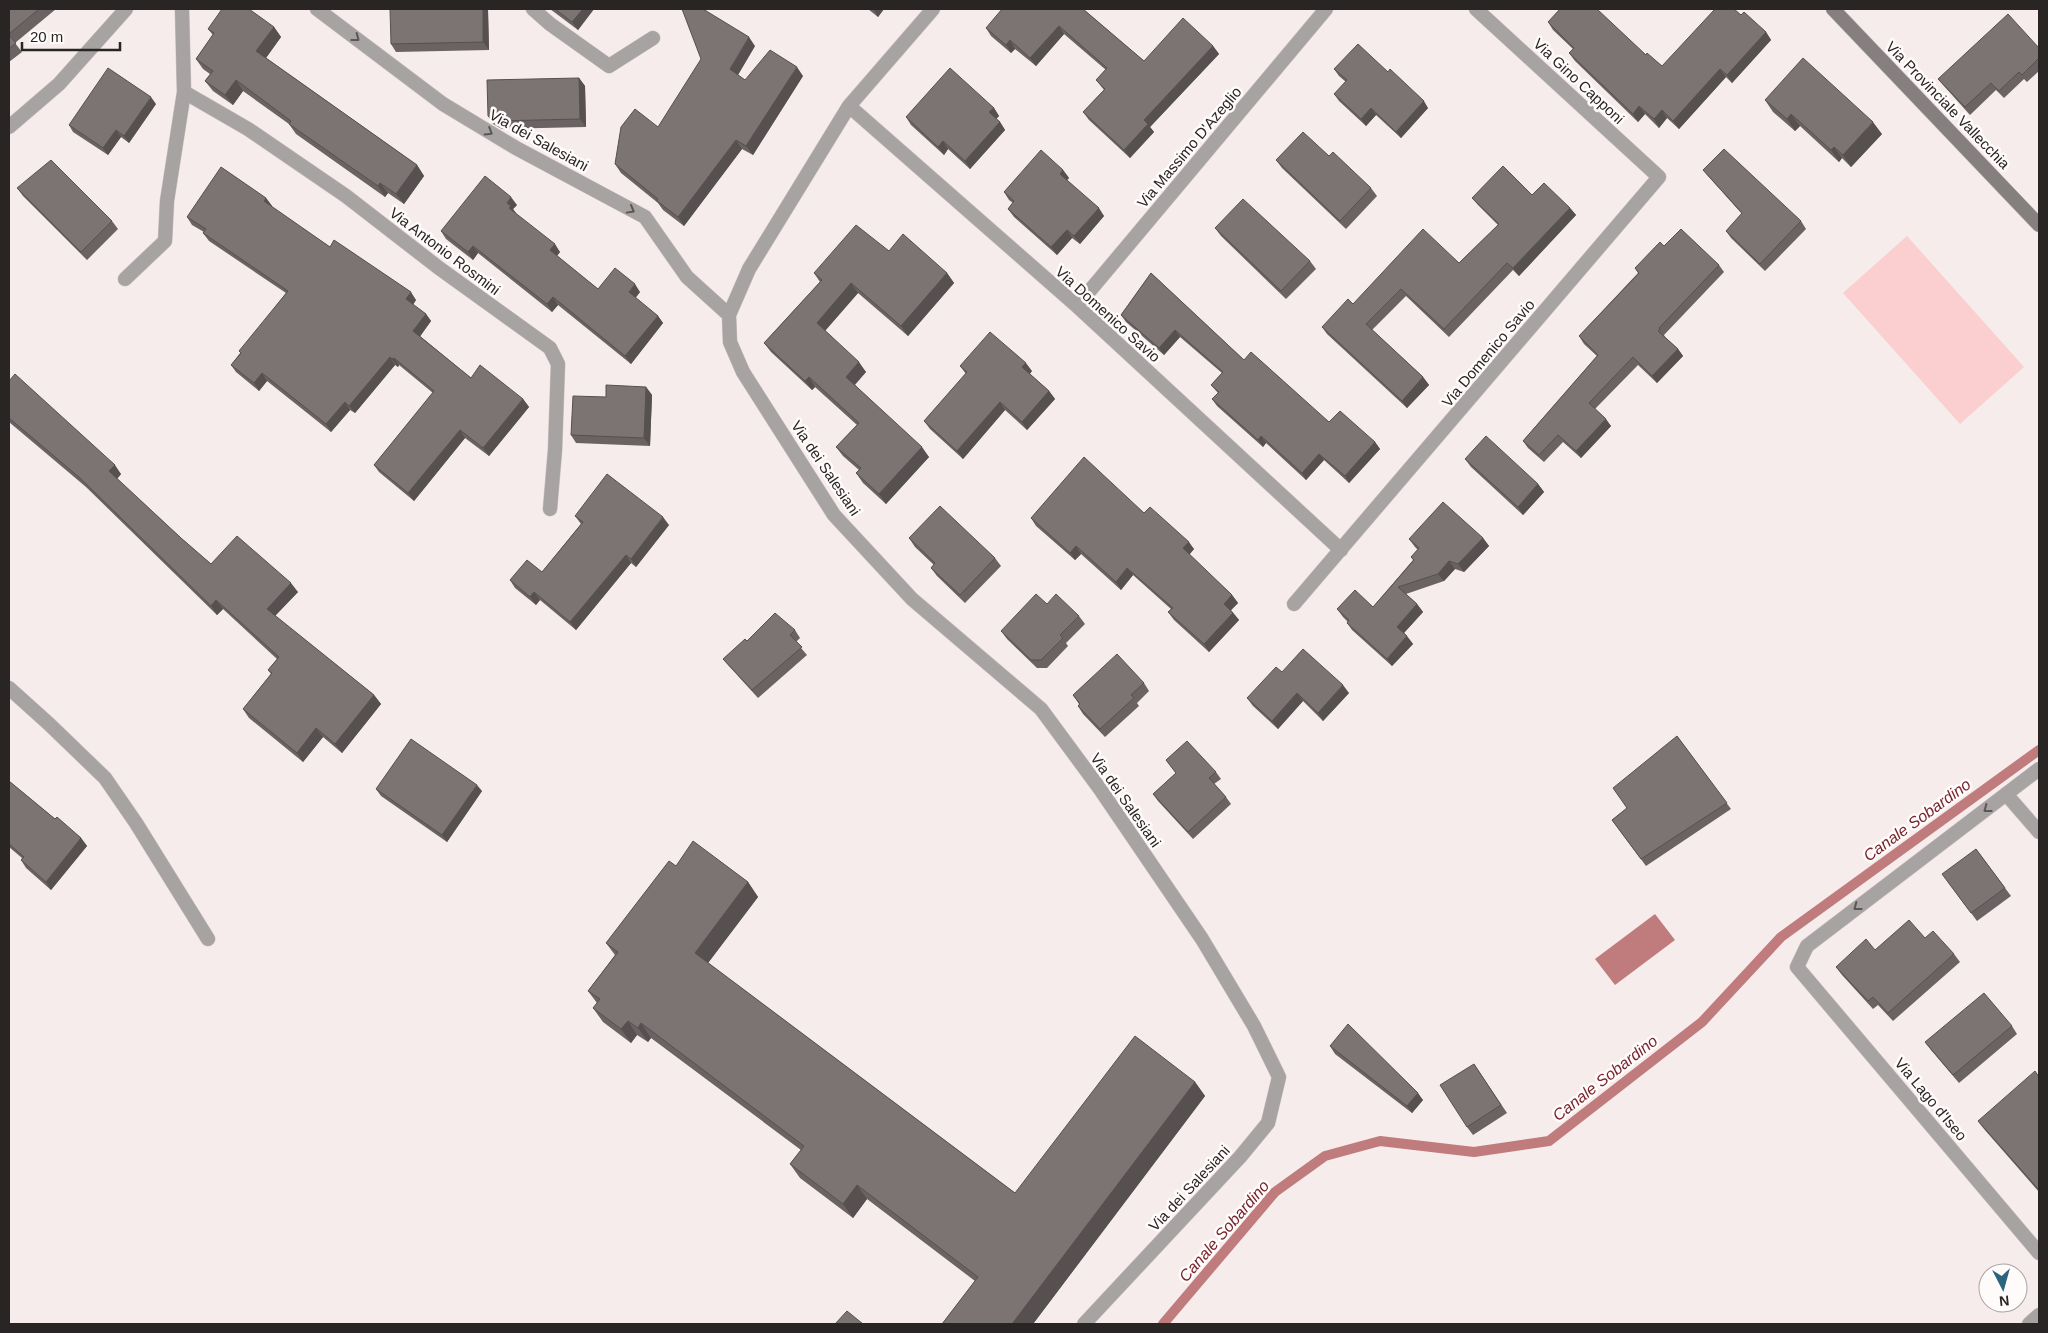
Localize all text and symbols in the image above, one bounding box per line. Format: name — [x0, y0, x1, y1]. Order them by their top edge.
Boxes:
scale bar — [22, 20, 120, 52]
text: 20 m — [30, 28, 63, 45]
one-way arrow — [350, 32, 360, 41]
street label: Via Gino Capponi — [1530, 35, 1628, 127]
street label: Via Provinciale Vallecchia — [1883, 38, 2014, 173]
street label: Via Massimo D'Azeglio — [1133, 83, 1245, 211]
street label: Via dei Salesiani — [486, 106, 592, 174]
one-way arrow — [483, 125, 492, 135]
one-way arrow — [626, 203, 635, 213]
street label: Via Antonio Rosmini — [386, 204, 504, 298]
street label: Via Domenico Savio — [1052, 263, 1164, 365]
street label: Via Domenico Savio — [1438, 296, 1538, 410]
street label: Via dei Salesiani — [788, 417, 864, 519]
street label: Via dei Salesiani — [1087, 750, 1165, 850]
water label: Canale Sobardino — [1860, 775, 1974, 865]
one-way arrow — [1984, 803, 1993, 811]
one-way arrow — [1853, 901, 1863, 910]
water label: Canale Sobardino — [1549, 1032, 1661, 1124]
street label: Via Lago d'Iseo — [1891, 1054, 1971, 1144]
street label: Via dei Salesiani — [1145, 1142, 1233, 1234]
water label: Canale Sobardino — [1176, 1177, 1273, 1285]
north arrow — [1978, 1263, 2028, 1313]
text: N — [1998, 1292, 2010, 1309]

